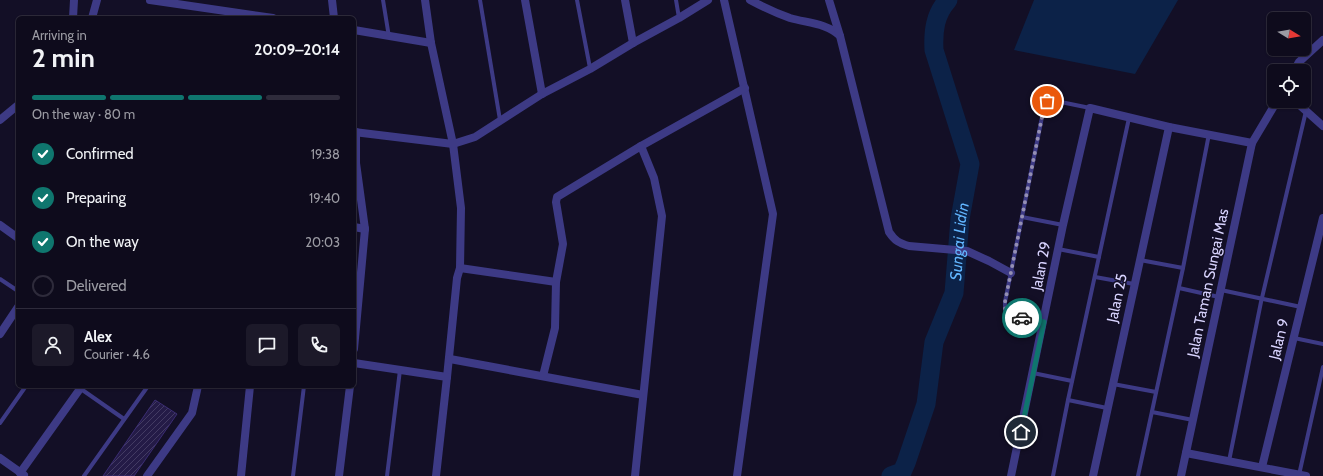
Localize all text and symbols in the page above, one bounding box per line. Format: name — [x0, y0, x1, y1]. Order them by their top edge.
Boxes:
north arrow — [1267, 12, 1311, 56]
map controls — [1267, 12, 1311, 108]
text: Arriving in — [32, 27, 87, 43]
text: 20:09–20:14 — [254, 41, 340, 59]
text: 2 min — [32, 42, 95, 74]
button: locate — [1267, 64, 1311, 108]
pin — [1030, 84, 1064, 118]
icon: bag — [1036, 90, 1058, 112]
text: On the way · 80 m — [32, 106, 135, 122]
icon: check — [32, 143, 54, 165]
text: Confirmed — [66, 145, 134, 163]
text: 19:38 — [311, 146, 340, 162]
icon: check — [32, 187, 54, 209]
text: Preparing — [66, 189, 126, 207]
text: 19:40 — [309, 190, 340, 206]
water label: Sungai Lidin — [946, 201, 972, 281]
street label: Jalan Taman Sungai Mas — [1183, 207, 1233, 360]
icon: check — [32, 231, 54, 253]
text: On the way — [66, 233, 139, 251]
text: 20:03 — [305, 234, 340, 250]
street label: Jalan 29 — [1027, 240, 1055, 293]
street label: Jalan 25 — [1103, 272, 1131, 325]
text: Delivered — [66, 277, 127, 295]
courier — [1002, 298, 1042, 338]
icon: car — [1011, 307, 1033, 329]
street label: Jalan 9 — [1265, 316, 1293, 362]
button: person — [32, 324, 74, 366]
button: chat — [246, 324, 288, 366]
button: phone — [298, 324, 340, 366]
text: Alex — [84, 328, 112, 346]
text: Courier · 4.6 — [84, 346, 150, 362]
pin — [1004, 415, 1038, 449]
icon: home — [1010, 421, 1032, 443]

